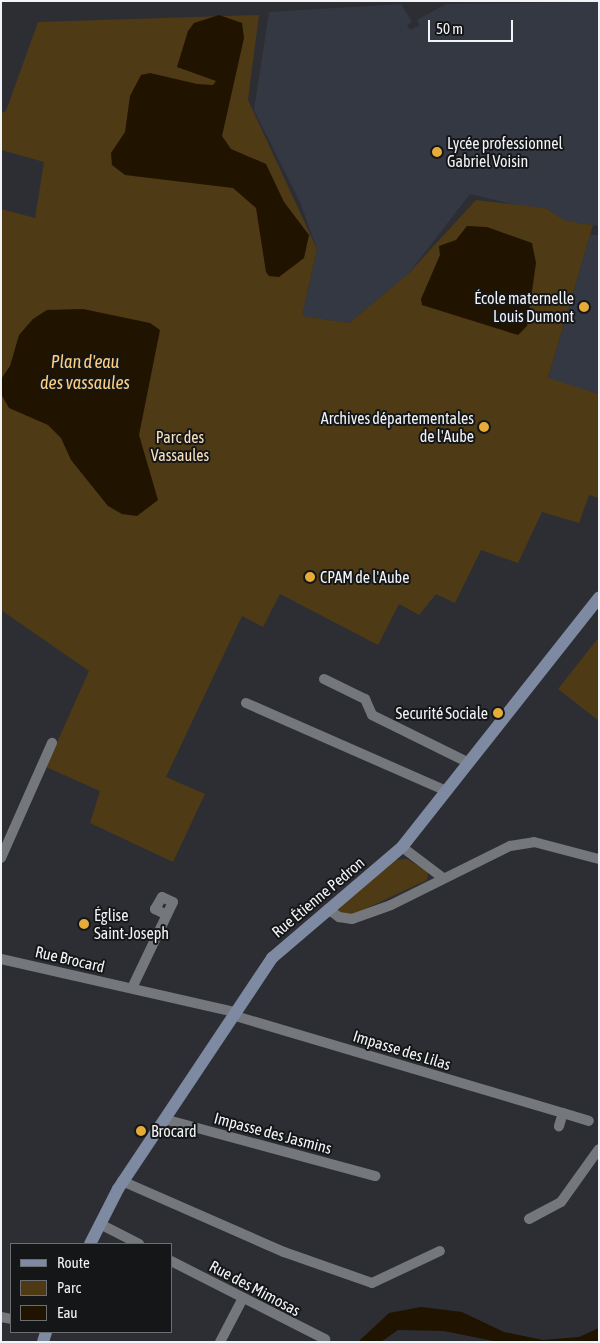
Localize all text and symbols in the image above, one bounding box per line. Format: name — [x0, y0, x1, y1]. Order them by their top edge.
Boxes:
scale bar — [430, 10, 515, 42]
text: 50 m — [436, 20, 463, 37]
place label: Lycée professionnel Gabriel Voisin — [447, 133, 563, 171]
marker: Lycée professionnel Gabriel Voisin — [431, 146, 443, 158]
place label: École maternelle Louis Dumont — [474, 288, 574, 326]
marker: École maternelle Louis Dumont — [578, 301, 590, 313]
water label: Plan d'eau des vassaules — [40, 352, 130, 394]
place label: Archives départementales de l'Aube — [321, 408, 474, 446]
marker: Archives départementales de l'Aube — [478, 421, 490, 433]
park label: Parc des Vassaules — [151, 427, 209, 465]
place label: CPAM de l'Aube — [320, 567, 409, 587]
marker: CPAM de l'Aube — [304, 571, 316, 583]
place label: Securité Sociale — [396, 703, 488, 723]
marker: Securité Sociale — [492, 707, 504, 719]
street label: Rue Étienne Pedron — [268, 853, 368, 941]
place label: Église Saint-Joseph — [94, 905, 169, 943]
marker: Église Saint-Joseph — [78, 918, 90, 930]
street label: Rue Brocard — [33, 942, 107, 976]
street label: Impasse des Lilas — [351, 1026, 453, 1074]
street label: Impasse des Jasmins — [212, 1108, 334, 1158]
place label: Brocard — [151, 1121, 196, 1141]
marker: Brocard — [135, 1125, 147, 1137]
legend — [10, 1243, 172, 1333]
text: Route — [57, 1254, 90, 1271]
street label: Rue des Mimosas — [206, 1256, 304, 1320]
text: Parc — [57, 1279, 81, 1296]
text: Eau — [57, 1304, 78, 1321]

